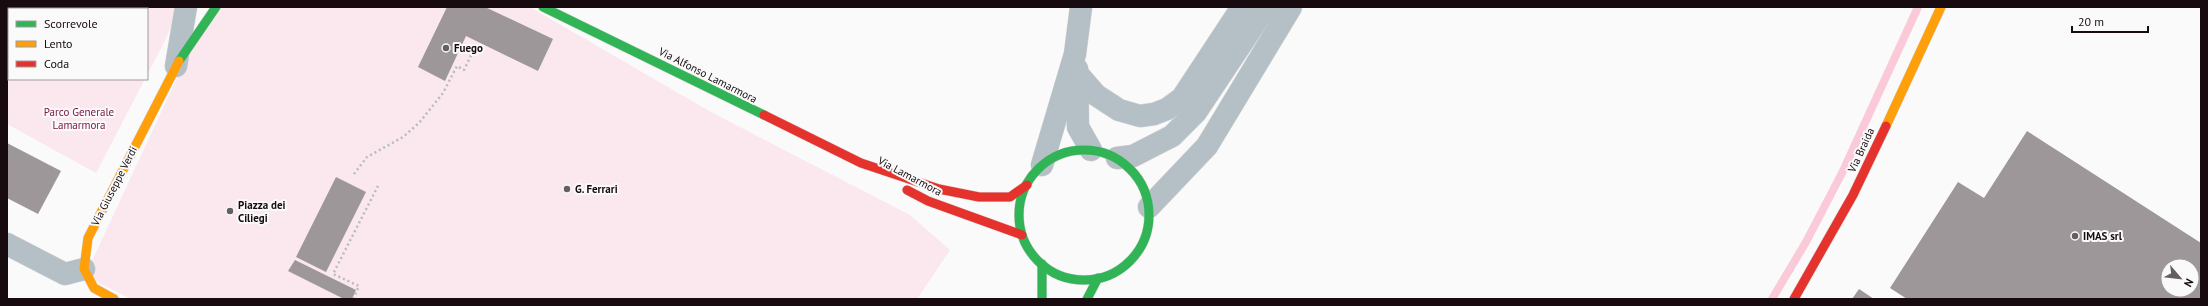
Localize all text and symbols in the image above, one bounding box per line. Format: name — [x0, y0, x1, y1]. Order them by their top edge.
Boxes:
legend — [8, 8, 148, 80]
scale bar — [2072, 8, 2148, 34]
text: 20 m — [2078, 14, 2104, 29]
text: Scorrevole — [44, 16, 98, 31]
text: Lento — [44, 36, 73, 51]
place label: Fuego — [454, 41, 483, 55]
marker: Fuego — [441, 43, 451, 53]
street label: Via Alfonso Lamarmora — [655, 44, 760, 106]
text: Coda — [44, 56, 69, 71]
park label: Parco Generale Lamarmora — [44, 105, 115, 132]
street label: Via Braida — [1844, 126, 1877, 175]
street label: Via Giuseppe Verdi — [87, 144, 140, 229]
street label: Via Lamarmora — [875, 153, 944, 199]
place label: G. Ferrari — [575, 182, 618, 196]
marker: G. Ferrari — [562, 184, 572, 194]
place label: Piazza dei Ciliegi — [238, 198, 286, 225]
marker: Piazza dei Ciliegi — [225, 206, 235, 216]
place label: IMAS srl — [2083, 229, 2123, 243]
marker: IMAS srl — [2070, 231, 2080, 241]
north arrow — [2160, 258, 2200, 298]
text: N — [2181, 276, 2197, 289]

